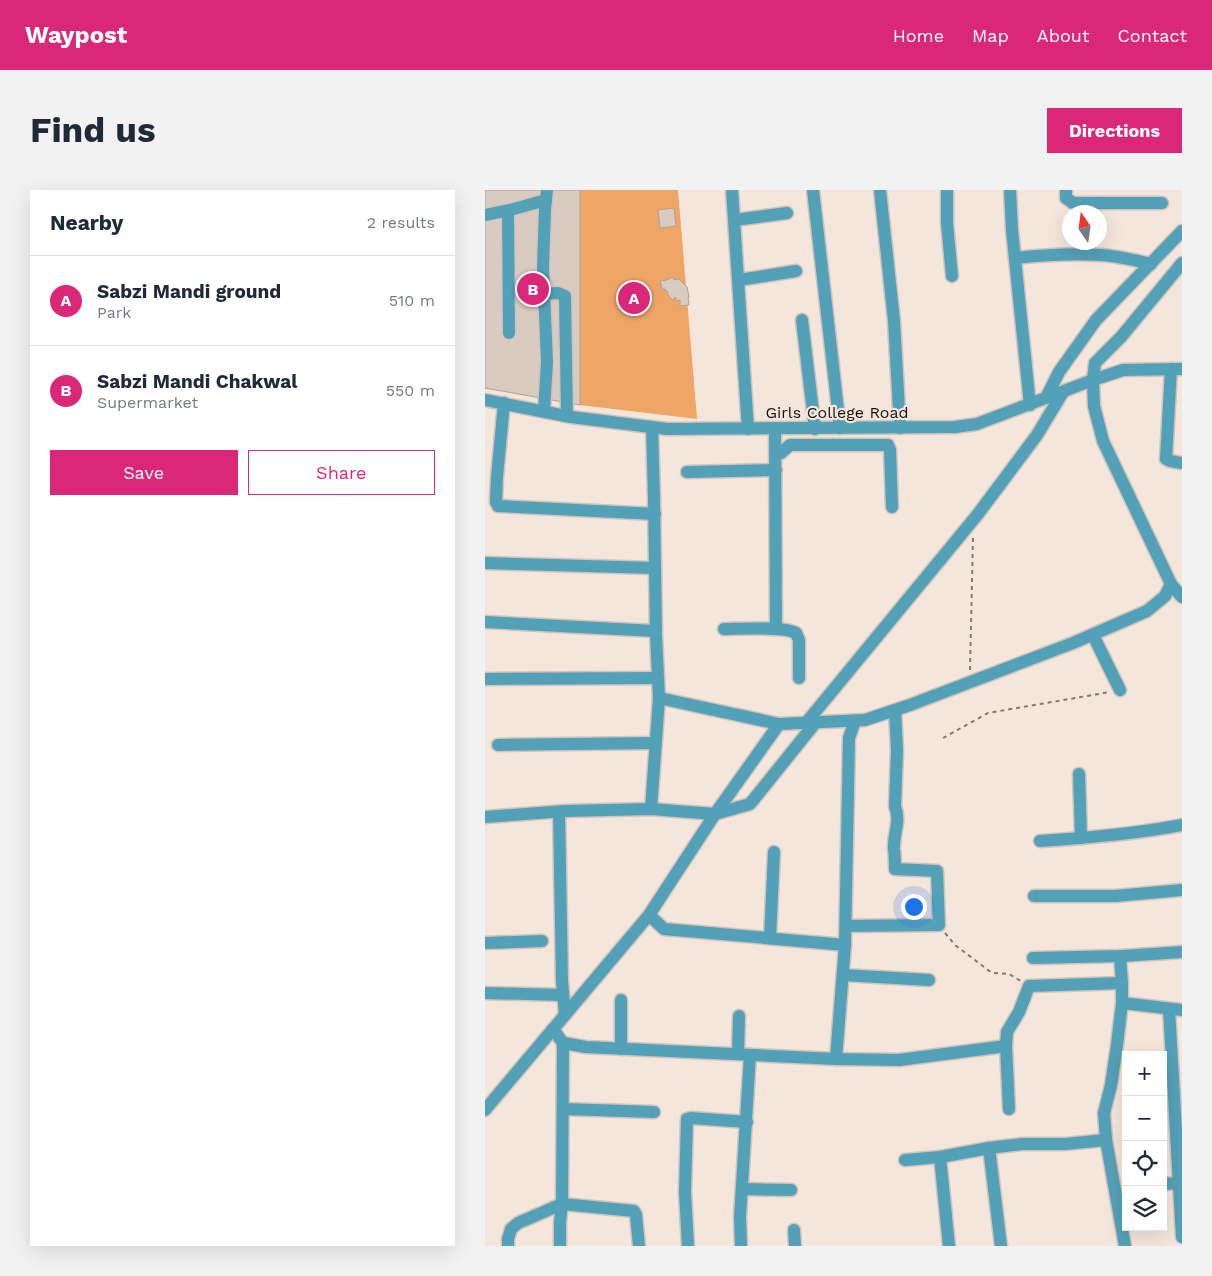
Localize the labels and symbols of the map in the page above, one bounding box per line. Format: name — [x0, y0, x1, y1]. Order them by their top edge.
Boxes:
north arrow — [1062, 205, 1107, 250]
pin: B — [517, 270, 549, 308]
pin: A — [618, 279, 650, 317]
street label: Girls College Road — [765, 403, 909, 422]
your location — [901, 894, 927, 920]

